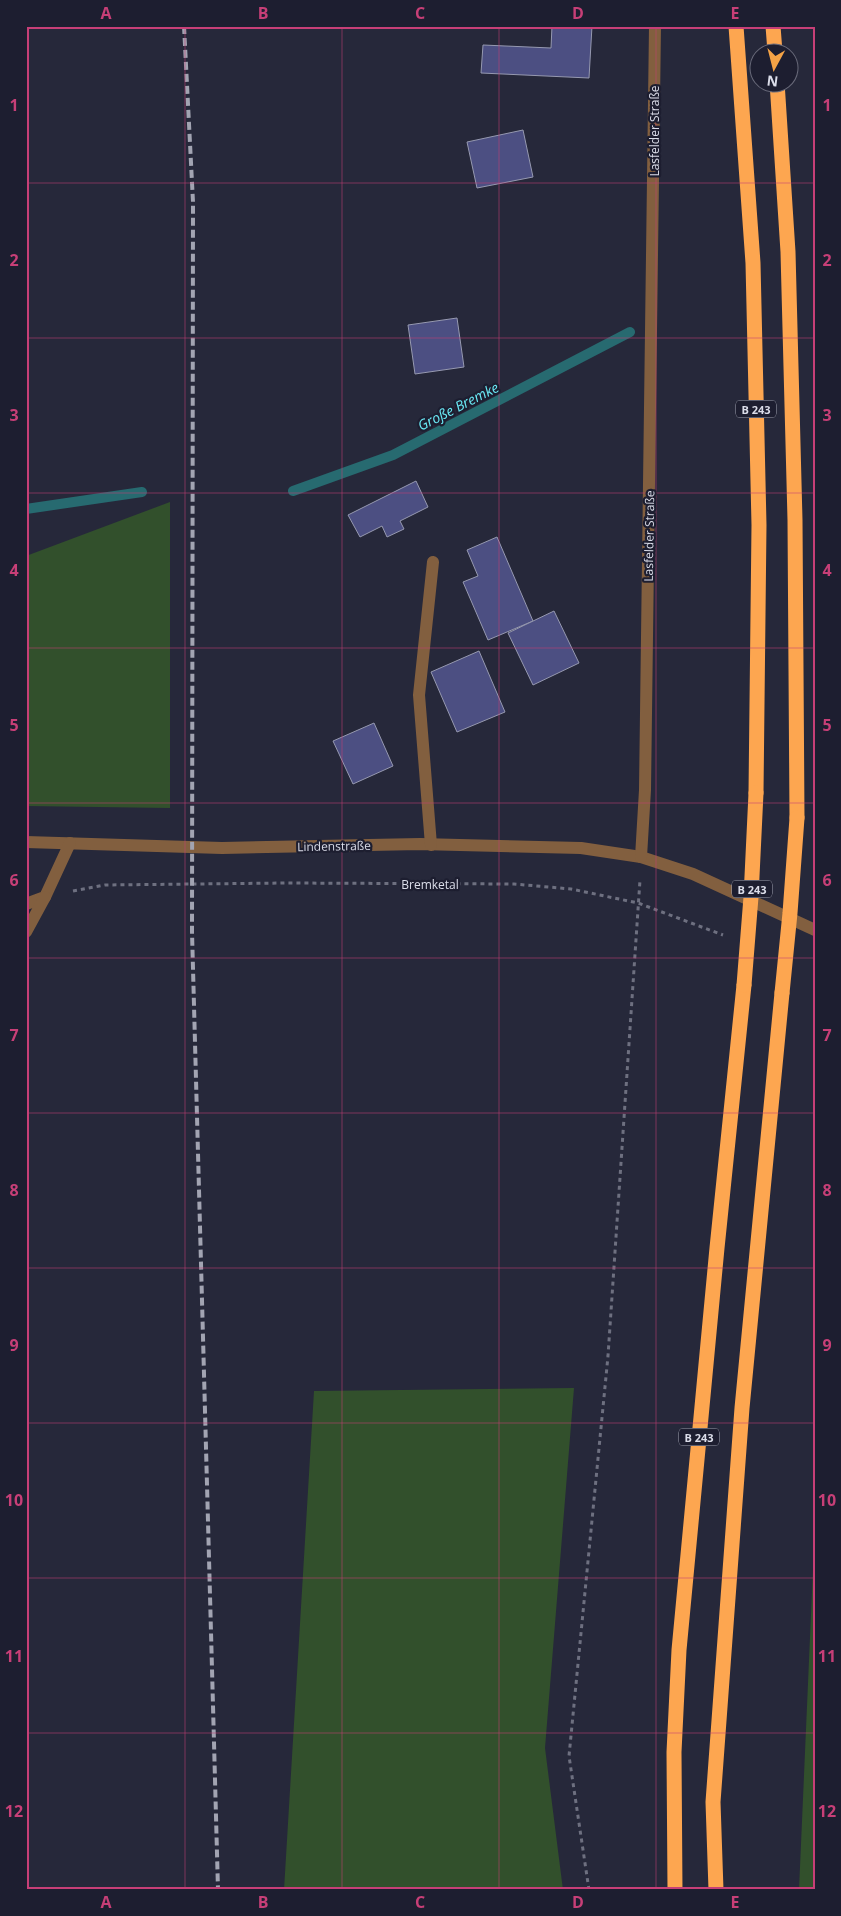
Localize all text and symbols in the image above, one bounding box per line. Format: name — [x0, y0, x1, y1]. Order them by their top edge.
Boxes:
text: A — [100, 2, 112, 24]
text: B — [258, 2, 268, 24]
text: C — [415, 2, 425, 24]
text: D — [572, 2, 584, 24]
text: E — [731, 2, 740, 24]
north arrow — [748, 42, 798, 92]
text: N — [766, 71, 779, 92]
street label: Lasfelder Straße — [646, 85, 663, 177]
text: 1 — [9, 94, 19, 116]
text: 1 — [822, 94, 832, 116]
text: 2 — [9, 249, 19, 271]
text: 2 — [822, 249, 832, 271]
water label: Große Bremke — [414, 377, 502, 435]
road number: B 243 — [736, 400, 776, 418]
text: 3 — [9, 404, 19, 426]
text: 3 — [822, 404, 832, 426]
street label: Lasfelder Straße — [640, 490, 658, 582]
text: 4 — [9, 559, 19, 581]
text: 4 — [822, 559, 832, 581]
text: 5 — [9, 714, 19, 736]
text: 5 — [822, 714, 832, 736]
street label: Lindenstraße — [297, 837, 371, 855]
text: 6 — [9, 869, 19, 891]
text: 6 — [822, 869, 832, 891]
street label: Bremketal — [401, 876, 459, 893]
road number: B 243 — [732, 881, 772, 898]
text: 7 — [9, 1024, 19, 1046]
text: 7 — [822, 1024, 832, 1046]
text: 8 — [9, 1179, 19, 1201]
text: 8 — [822, 1179, 832, 1201]
text: 9 — [9, 1334, 19, 1356]
text: 9 — [822, 1334, 832, 1356]
road number: B 243 — [679, 1428, 719, 1445]
text: 10 — [5, 1489, 23, 1511]
text: 10 — [818, 1489, 836, 1511]
text: 11 — [5, 1645, 23, 1667]
text: 11 — [818, 1645, 836, 1667]
text: 12 — [5, 1800, 23, 1822]
text: 12 — [818, 1800, 836, 1822]
text: A — [100, 1891, 112, 1913]
text: B — [258, 1891, 268, 1913]
text: C — [415, 1891, 425, 1913]
text: D — [572, 1891, 584, 1913]
text: E — [731, 1891, 740, 1913]

